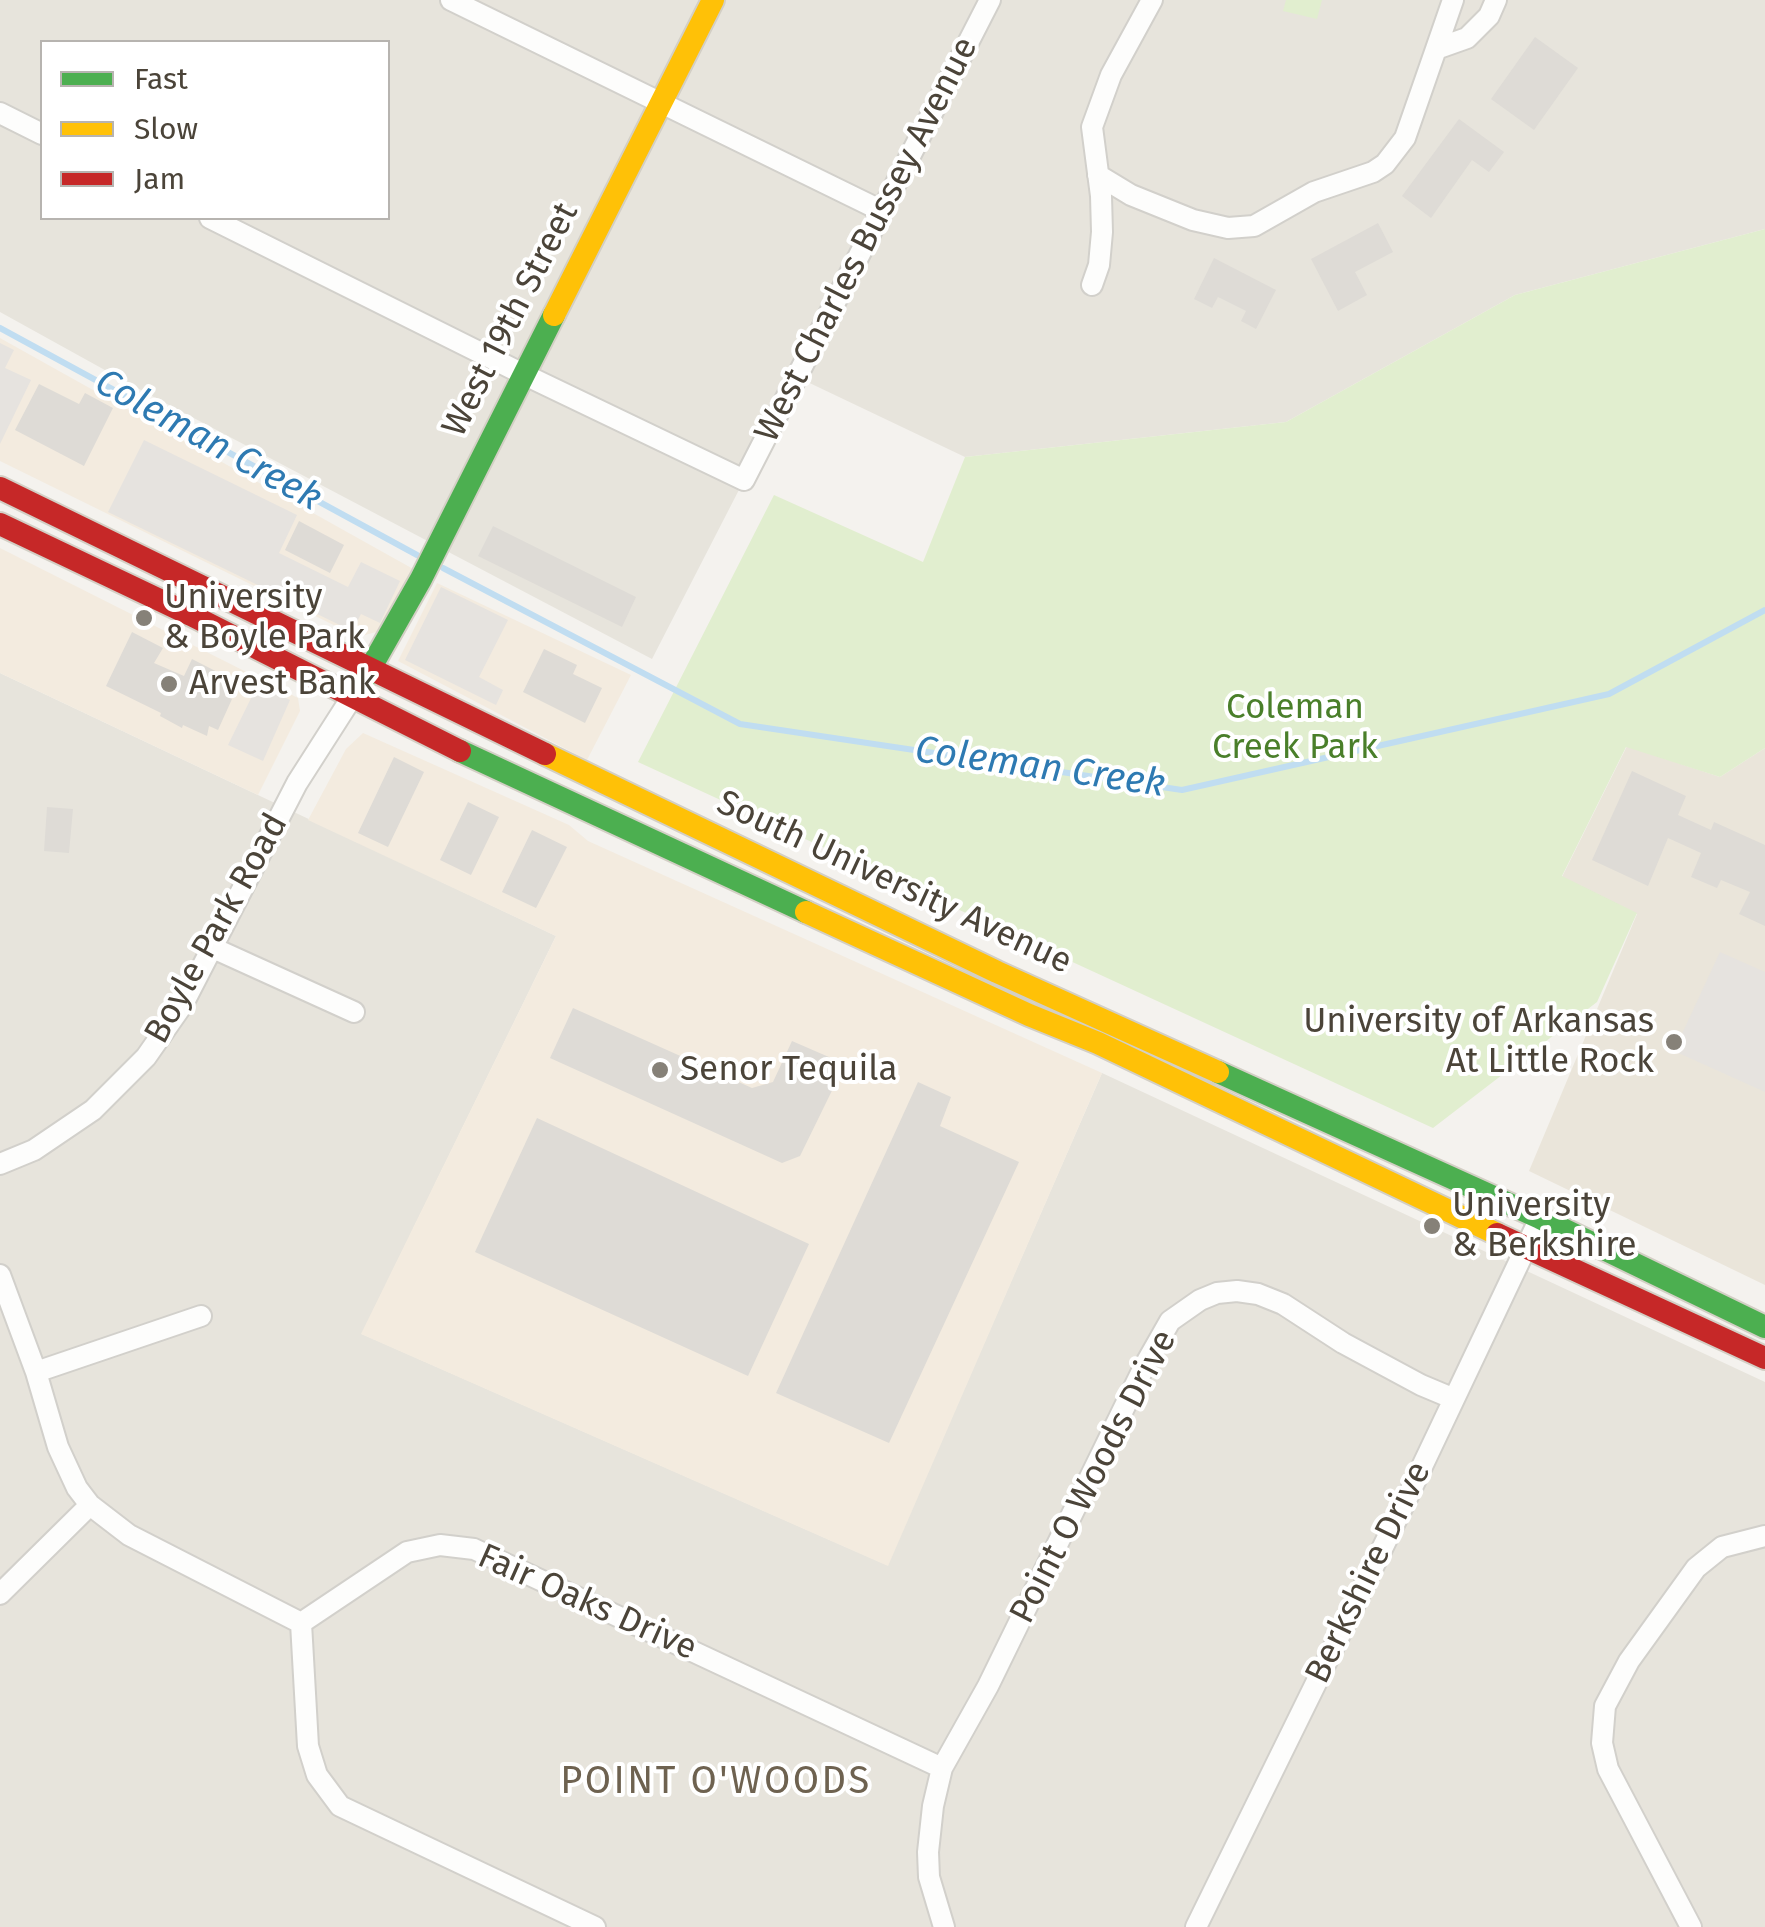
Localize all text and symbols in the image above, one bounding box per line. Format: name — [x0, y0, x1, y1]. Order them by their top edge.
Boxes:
street label: West Charles Bussey Avenue — [746, 31, 988, 449]
legend — [40, 40, 390, 220]
text: Fast — [134, 61, 188, 97]
text: Slow — [134, 111, 198, 147]
text: Jam — [134, 161, 185, 197]
street label: West 19th Street — [434, 196, 588, 444]
water label: Coleman Creek — [87, 360, 329, 522]
place label: University & Boyle Park — [164, 577, 365, 659]
marker: University & Boyle Park — [133, 607, 155, 629]
place label: Arvest Bank — [189, 663, 376, 705]
marker: Arvest Bank — [158, 673, 180, 695]
park label: Coleman Creek Park — [1212, 687, 1378, 769]
water label: Coleman Creek — [912, 728, 1168, 808]
street label: South University Avenue — [710, 782, 1078, 984]
street label: Boyle Park Road — [137, 807, 297, 1051]
place label: University of Arkansas At Little Rock — [1303, 1001, 1654, 1083]
marker: University of Arkansas At Little Rock — [1663, 1031, 1685, 1053]
place label: Senor Tequila — [680, 1049, 897, 1091]
marker: Senor Tequila — [649, 1059, 671, 1081]
place label: University & Berkshire — [1452, 1185, 1637, 1267]
marker: University & Berkshire — [1421, 1215, 1443, 1237]
street label: Point O Woods Drive — [1002, 1323, 1186, 1631]
street label: Berkshire Drive — [1297, 1455, 1441, 1691]
street label: Fair Oaks Drive — [471, 1536, 703, 1670]
district label: POINT O'WOODS — [560, 1759, 872, 1805]

